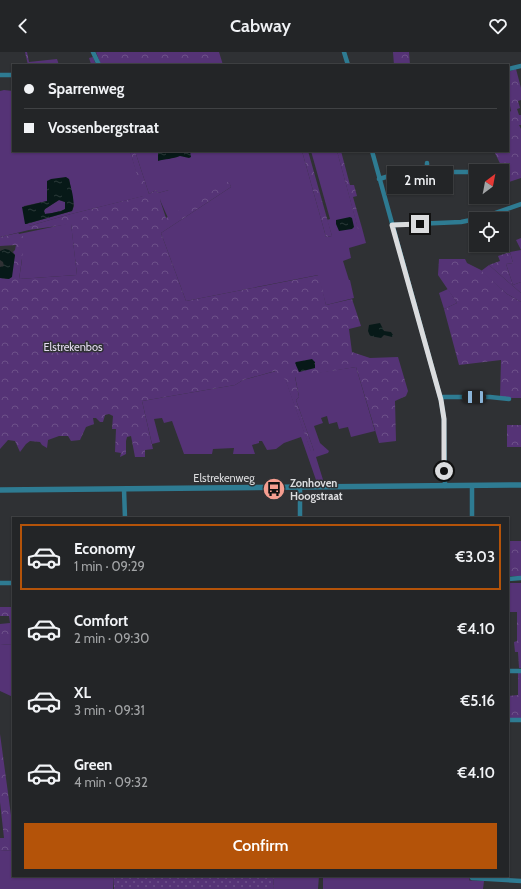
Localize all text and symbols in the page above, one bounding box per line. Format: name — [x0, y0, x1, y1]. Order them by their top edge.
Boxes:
icon: back — [12, 15, 34, 37]
text: Cabway — [230, 15, 291, 37]
icon: heart — [487, 15, 509, 37]
text: Sparrenweg — [48, 80, 124, 98]
text: Vossenbergstraat — [48, 119, 159, 137]
north arrow — [469, 164, 509, 204]
map controls — [469, 164, 509, 252]
callout: 2 min — [387, 166, 453, 194]
text: 2 min — [404, 172, 436, 188]
button: locate — [469, 212, 509, 252]
route end — [411, 215, 429, 233]
park label: Elstrekenbos — [43, 340, 103, 354]
car — [462, 391, 486, 403]
route start — [435, 462, 453, 480]
street label: Elstrekenweg — [193, 471, 255, 485]
bus stop icon: Zonhoven Hoogstraat — [261, 476, 287, 502]
place label: Zonhoven Hoogstraat — [290, 476, 343, 503]
icon: car — [26, 539, 62, 575]
text: Economy — [74, 540, 135, 558]
text: €3.03 — [456, 548, 495, 566]
text: 1 min · 09:29 — [74, 558, 145, 574]
icon: car — [26, 611, 62, 647]
text: Comfort — [74, 612, 128, 630]
text: €4.10 — [457, 620, 495, 638]
text: 2 min · 09:30 — [74, 630, 149, 646]
icon: car — [26, 683, 62, 719]
text: XL — [74, 684, 91, 702]
text: €5.16 — [460, 692, 495, 710]
text: 3 min · 09:31 — [74, 702, 145, 718]
icon: car — [26, 755, 62, 791]
text: Green — [74, 756, 112, 774]
text: €4.10 — [457, 764, 495, 782]
text: 4 min · 09:32 — [74, 774, 148, 790]
button: Confirm — [24, 823, 497, 869]

